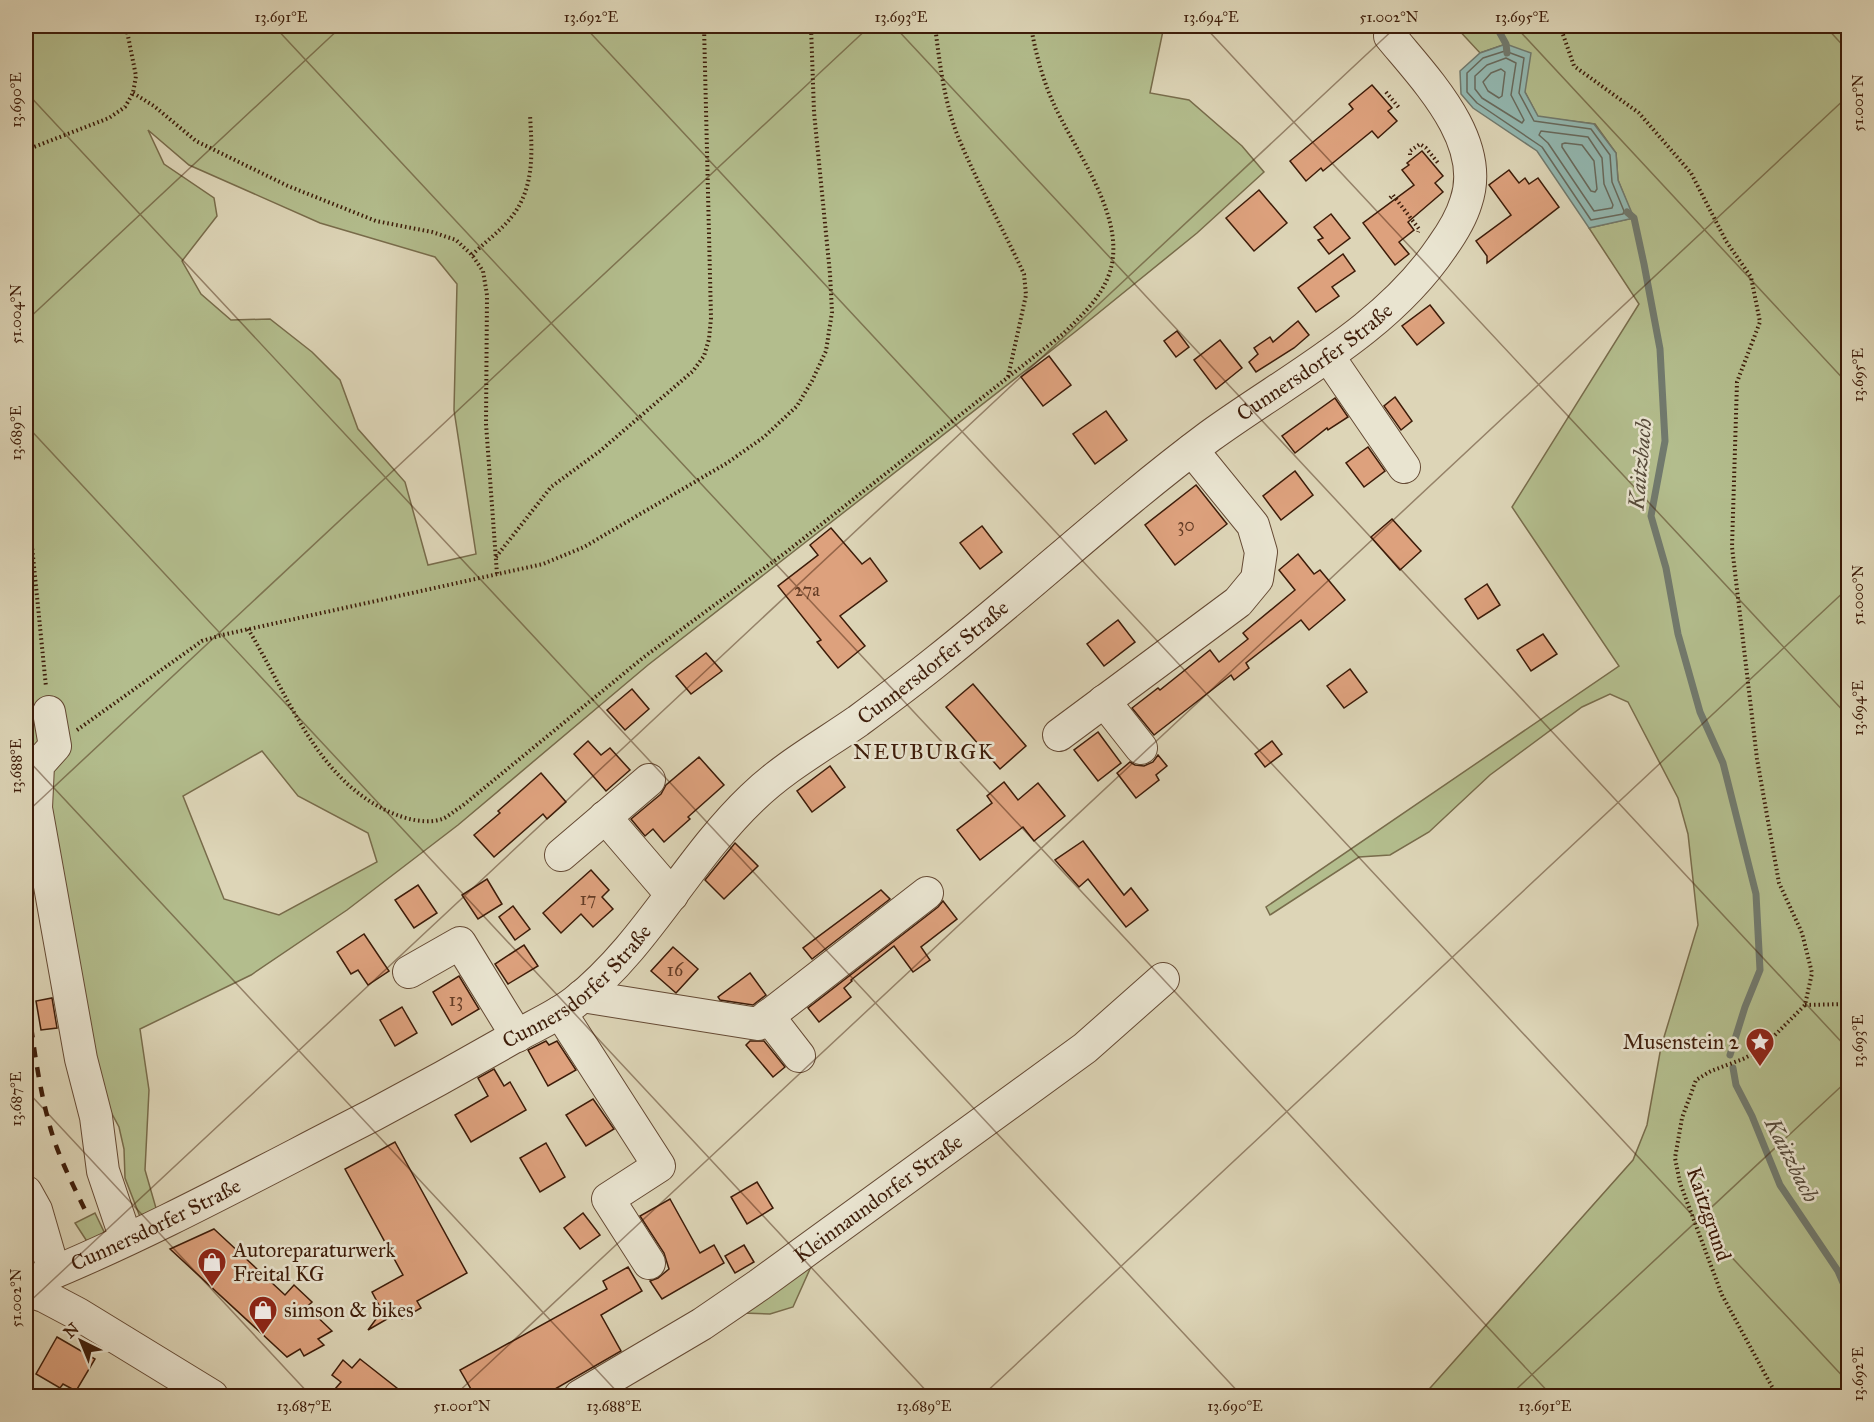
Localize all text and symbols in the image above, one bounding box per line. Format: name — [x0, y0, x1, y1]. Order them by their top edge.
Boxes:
text: 13.691°E — [255, 8, 308, 26]
text: 13.692°E — [564, 8, 618, 26]
text: 13.693°E — [875, 8, 928, 26]
text: 13.694°E — [1183, 8, 1239, 26]
text: 51.002°N — [1359, 8, 1419, 26]
text: 13.695°E — [1495, 8, 1549, 26]
text: 13.690°E — [7, 72, 25, 128]
text: 51.001°N — [1849, 74, 1867, 132]
text: 51.004°N — [7, 284, 25, 344]
street label: Cunnersdorfer Straße — [1232, 297, 1398, 427]
text: 13.695°E — [1849, 348, 1867, 402]
text: 13.689°E — [7, 405, 25, 460]
water label: Kaitzbach — [1622, 417, 1657, 512]
house number: 30 — [1177, 514, 1195, 536]
text: 51.000°N — [1849, 565, 1867, 625]
house number: 27a — [794, 579, 820, 601]
street label: Cunnersdorfer Straße — [852, 595, 1014, 730]
text: 13.694°E — [1849, 680, 1867, 736]
text: 13.688°E — [7, 738, 25, 793]
district label: NEUBURGK — [853, 738, 995, 765]
house number: 17 — [580, 888, 596, 910]
street label: Cunnersdorfer Straße — [498, 919, 657, 1054]
house number: 16 — [667, 959, 684, 981]
house number: 13 — [449, 989, 463, 1011]
text: 13.693°E — [1849, 1014, 1867, 1067]
place icon: Musenstein 2 — [1744, 1026, 1776, 1068]
place label: Musenstein 2 — [1623, 1029, 1740, 1055]
text: 13.687°E — [7, 1071, 25, 1126]
water label: Kaitzbach — [1759, 1112, 1825, 1207]
street label: Kleinnaundorfer Straße — [789, 1128, 968, 1268]
street label: Kaitzgrund — [1681, 1164, 1737, 1265]
street label: Cunnersdorfer Straße — [67, 1172, 245, 1277]
place label: Autoreparaturwerk Freital KG — [232, 1237, 395, 1287]
shop icon: Autoreparaturwerk Freital KG — [196, 1246, 228, 1288]
text: 51.002°N — [7, 1268, 25, 1328]
shop icon: simson & bikes — [247, 1294, 279, 1336]
place label: simson & bikes — [284, 1297, 414, 1323]
north arrow — [51, 1311, 111, 1371]
text: N — [60, 1319, 83, 1342]
text: 13.692°E — [1849, 1347, 1867, 1401]
text: 13.687°E — [277, 1397, 332, 1415]
text: 51.001°N — [433, 1397, 491, 1415]
text: 13.688°E — [587, 1397, 642, 1415]
text: 13.689°E — [897, 1397, 952, 1415]
text: 13.690°E — [1207, 1397, 1263, 1415]
text: 13.691°E — [1519, 1397, 1572, 1415]

